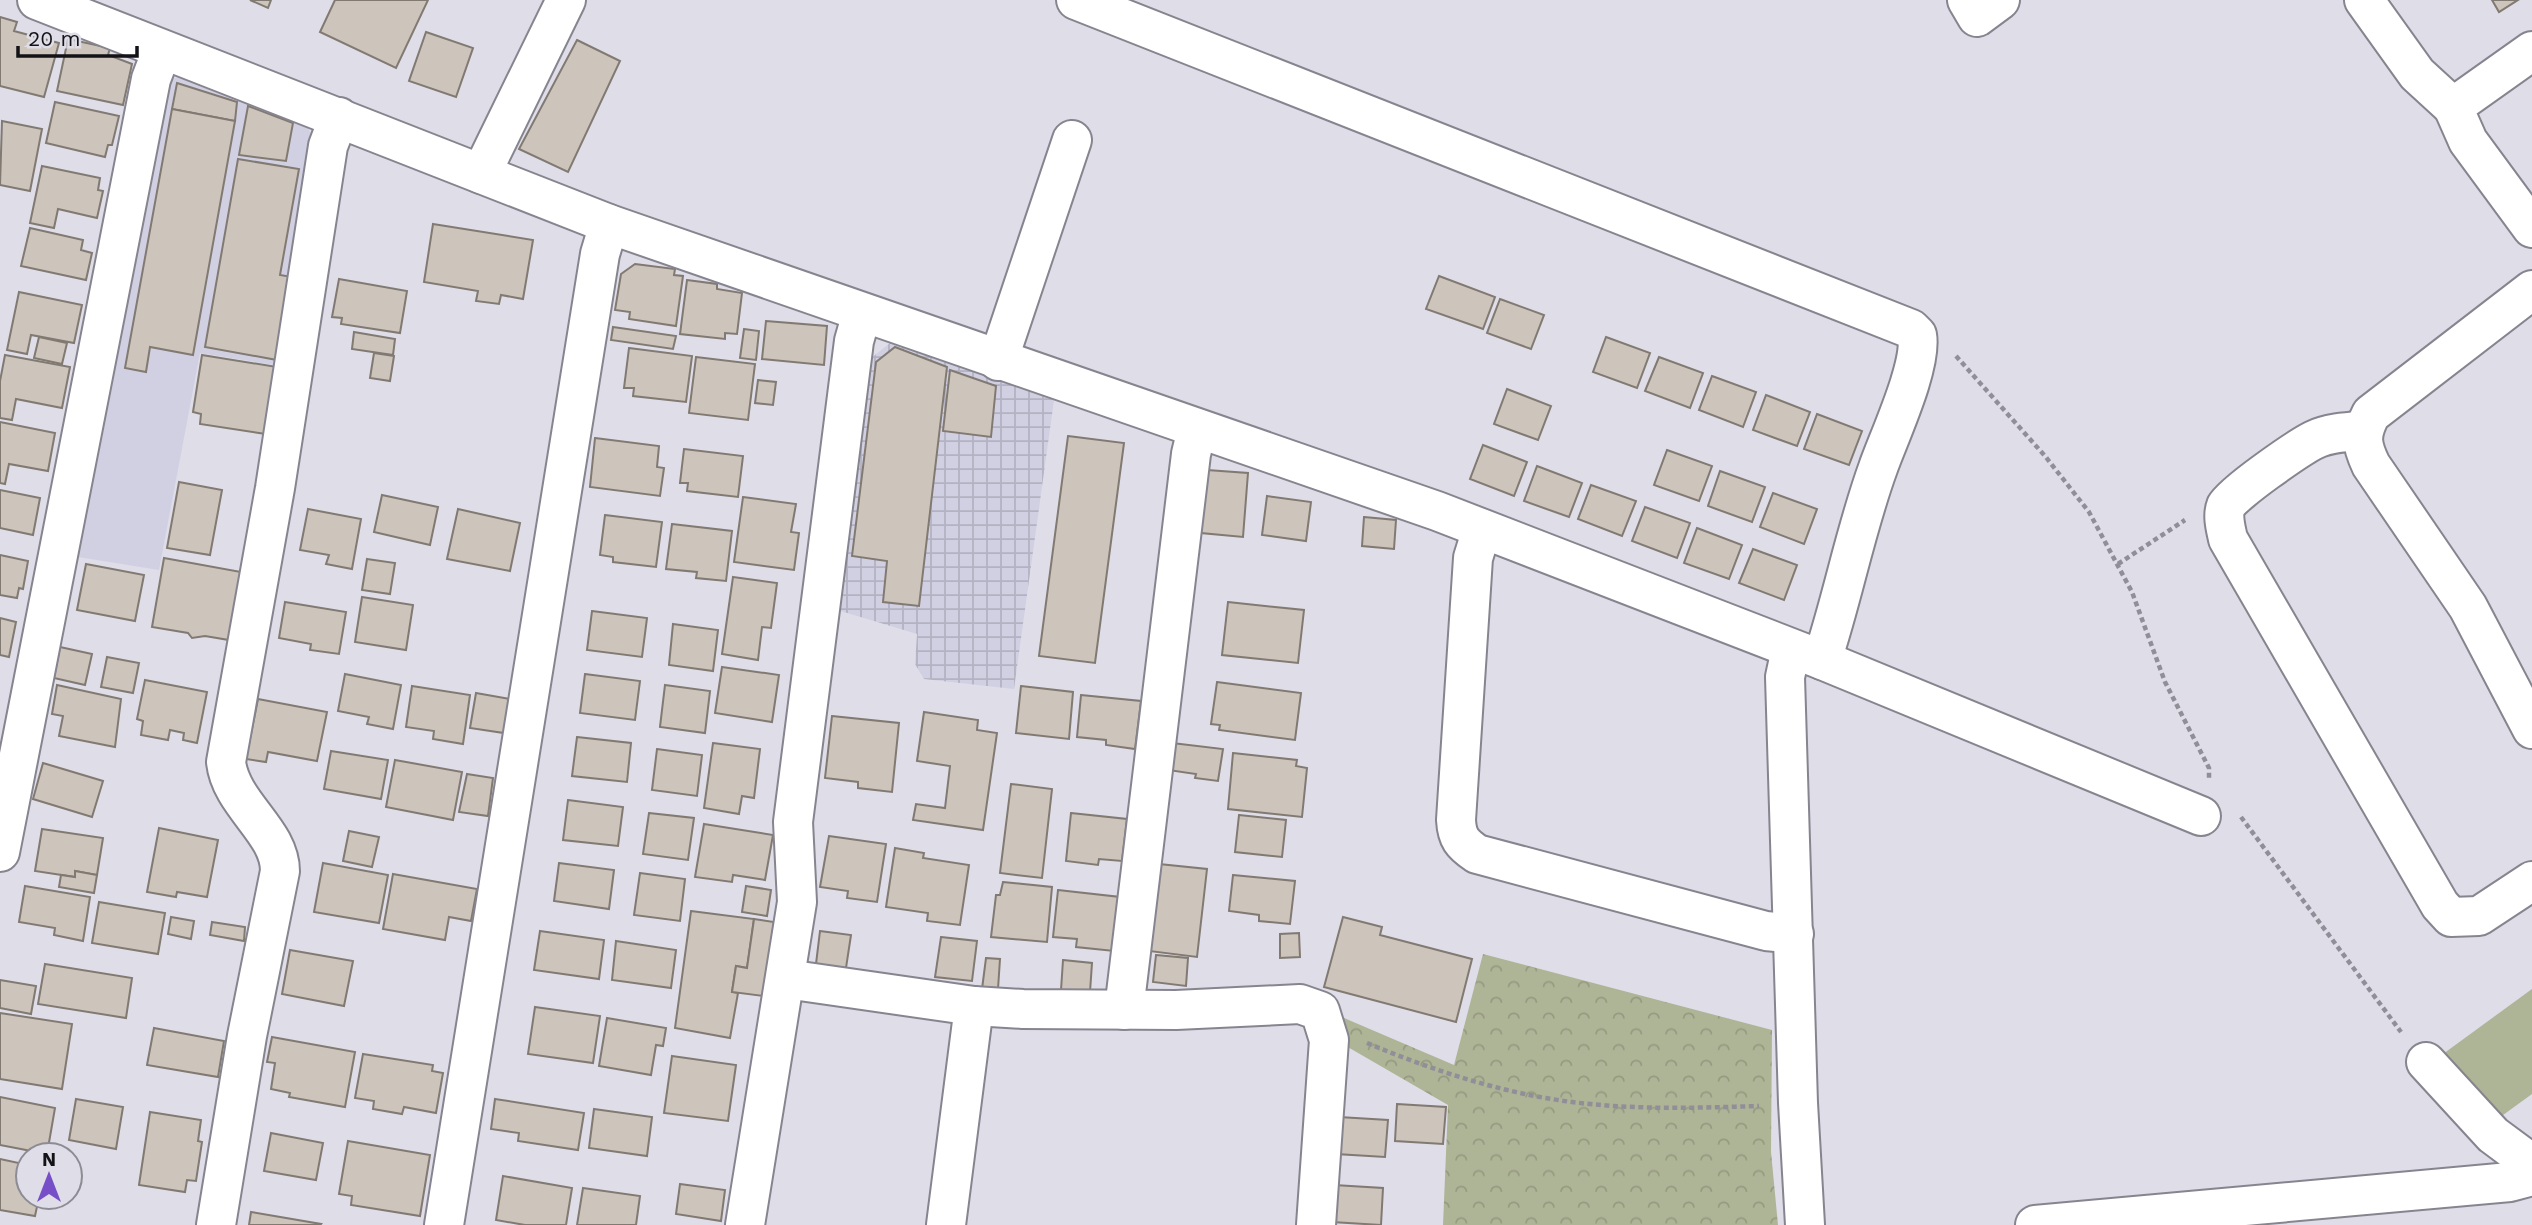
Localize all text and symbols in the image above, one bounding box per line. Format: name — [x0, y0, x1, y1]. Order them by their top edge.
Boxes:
scale bar — [18, 14, 136, 58]
text: 20 m — [28, 26, 80, 51]
north arrow — [14, 1141, 84, 1211]
text: N — [42, 1148, 56, 1171]

